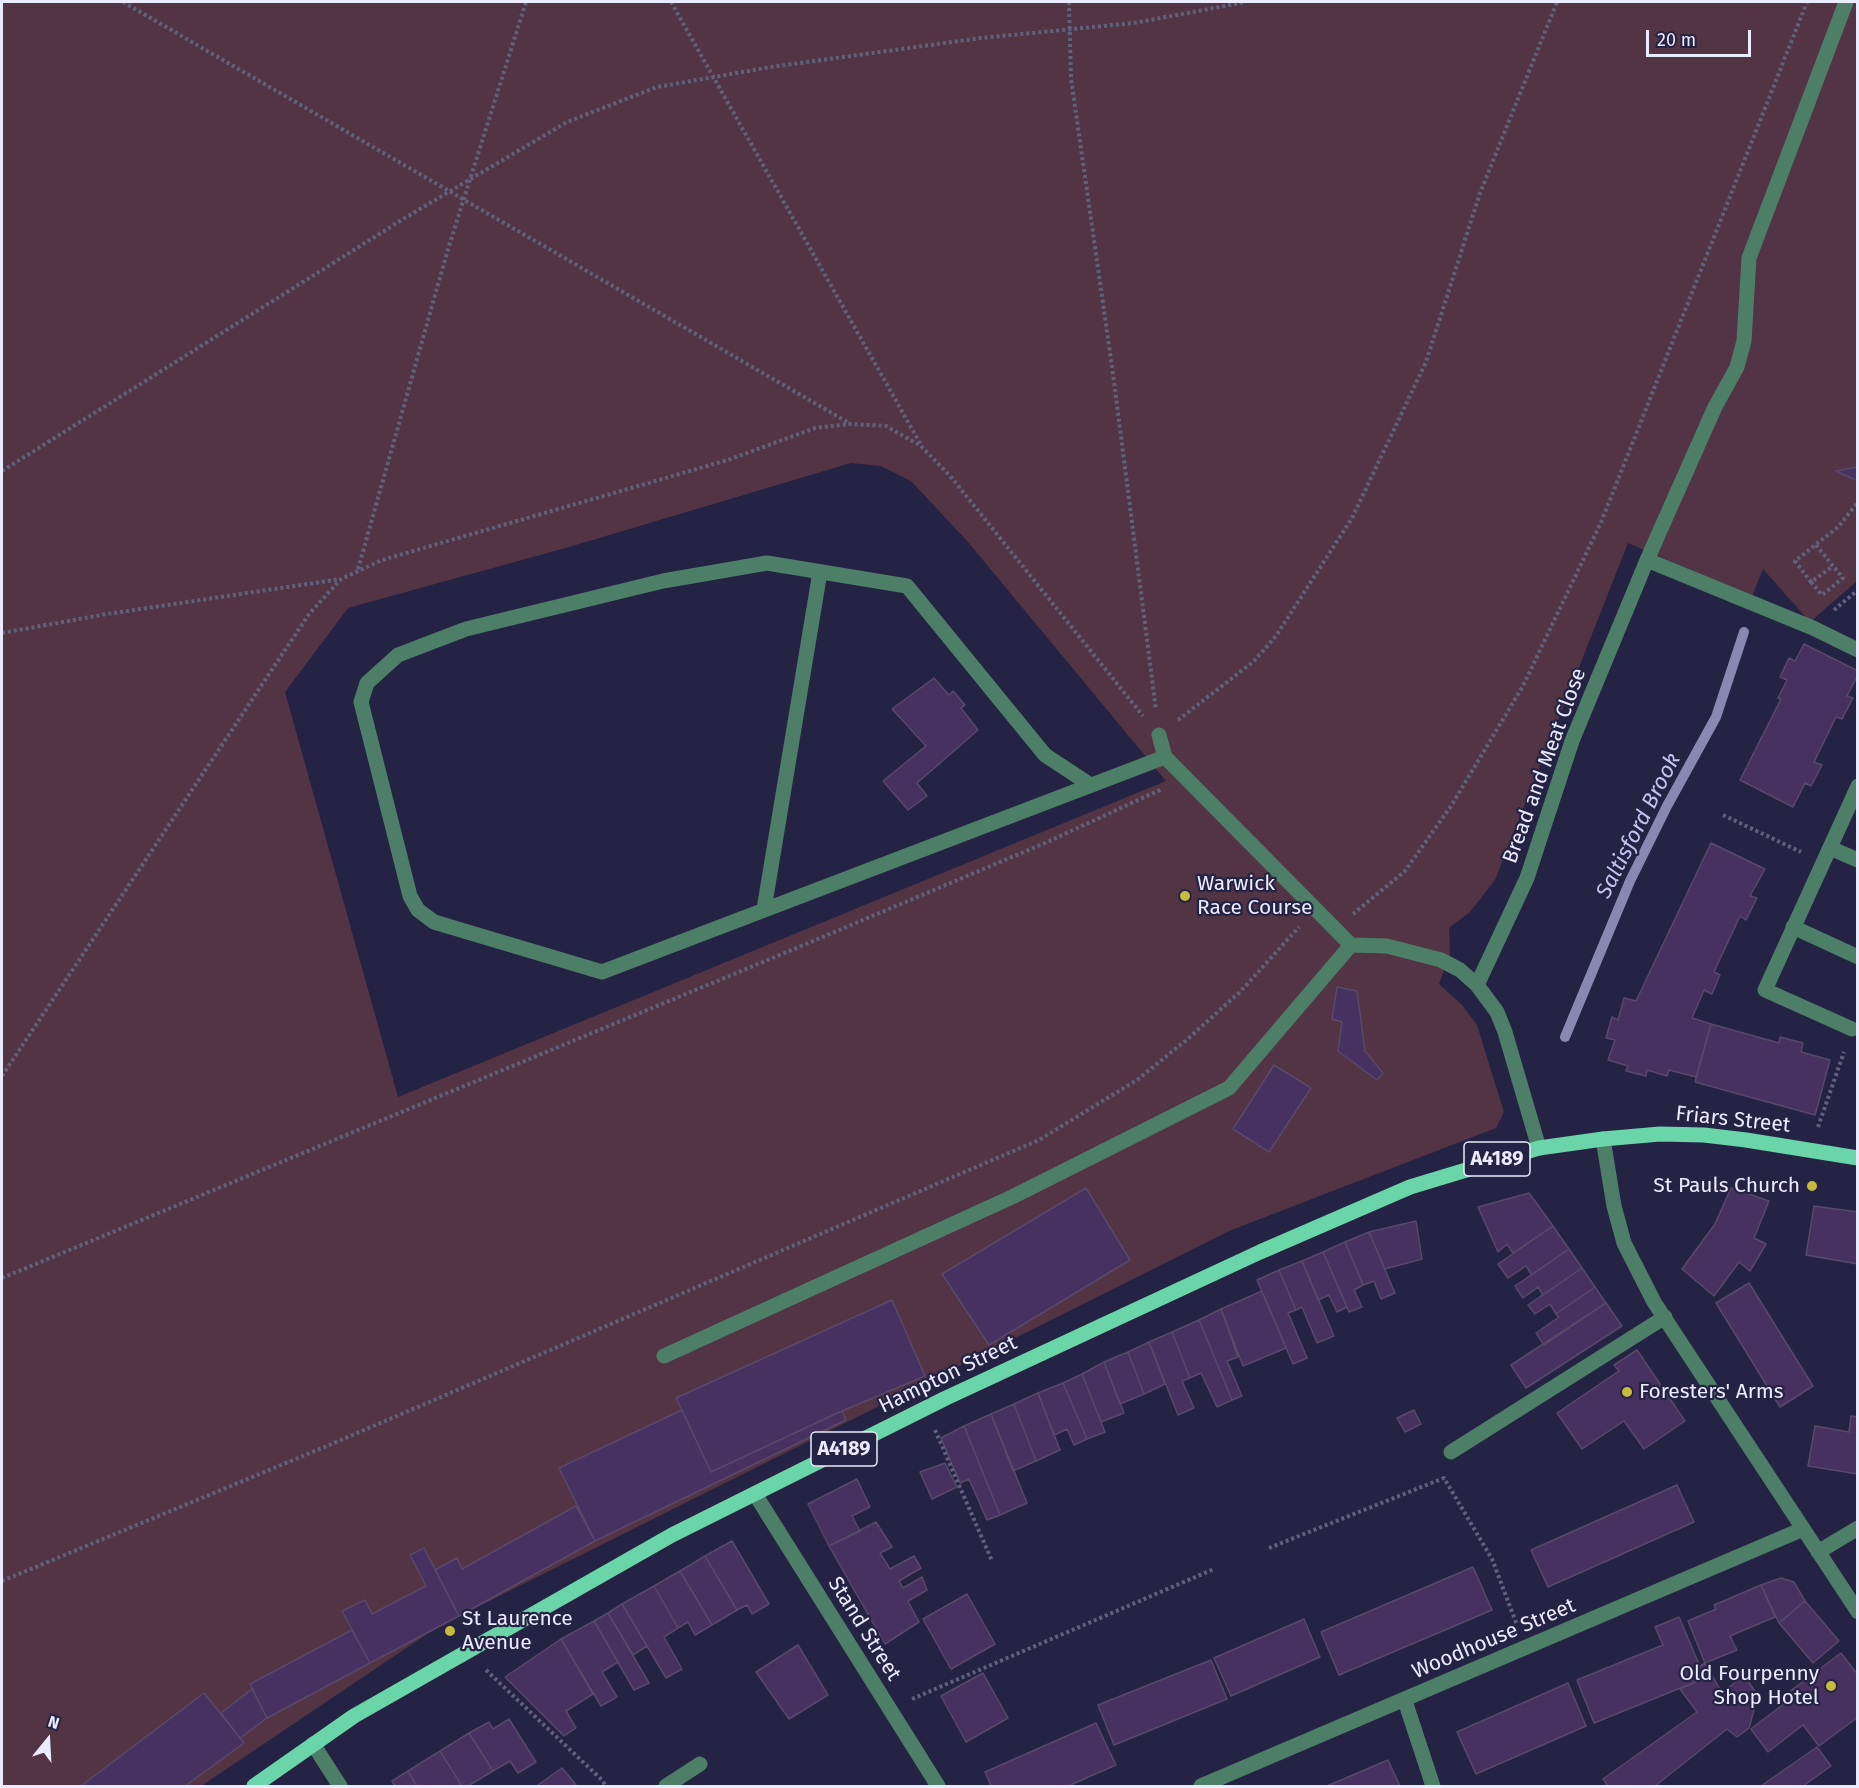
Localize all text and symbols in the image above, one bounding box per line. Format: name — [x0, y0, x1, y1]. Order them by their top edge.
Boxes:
scale bar — [1649, 18, 1754, 56]
text: 20 m — [1657, 29, 1696, 51]
street label: Bread and Meat Close — [1498, 665, 1592, 867]
water label: Saltisford Brook — [1591, 749, 1687, 903]
place label: Warwick Race Course — [1197, 871, 1312, 921]
marker: Warwick Race Course — [1178, 889, 1192, 903]
street label: Friars Street — [1674, 1101, 1792, 1139]
road number: A4189 — [1464, 1142, 1530, 1176]
place label: St Pauls Church — [1653, 1173, 1800, 1199]
marker: St Pauls Church — [1805, 1179, 1819, 1193]
street label: Hampton Street — [875, 1331, 1021, 1419]
place label: Foresters' Arms — [1639, 1379, 1784, 1405]
marker: Foresters' Arms — [1620, 1385, 1634, 1399]
road number: A4189 — [811, 1432, 877, 1466]
street label: Stand Street — [822, 1572, 906, 1686]
street label: Woodhouse Street — [1409, 1593, 1579, 1685]
place label: St Laurence Avenue — [462, 1606, 573, 1656]
marker: St Laurence Avenue — [443, 1624, 457, 1638]
place label: Old Fourpenny Shop Hotel — [1679, 1661, 1819, 1711]
marker: Old Fourpenny Shop Hotel — [1824, 1679, 1838, 1693]
north arrow — [18, 1710, 78, 1770]
text: N — [46, 1712, 62, 1733]

